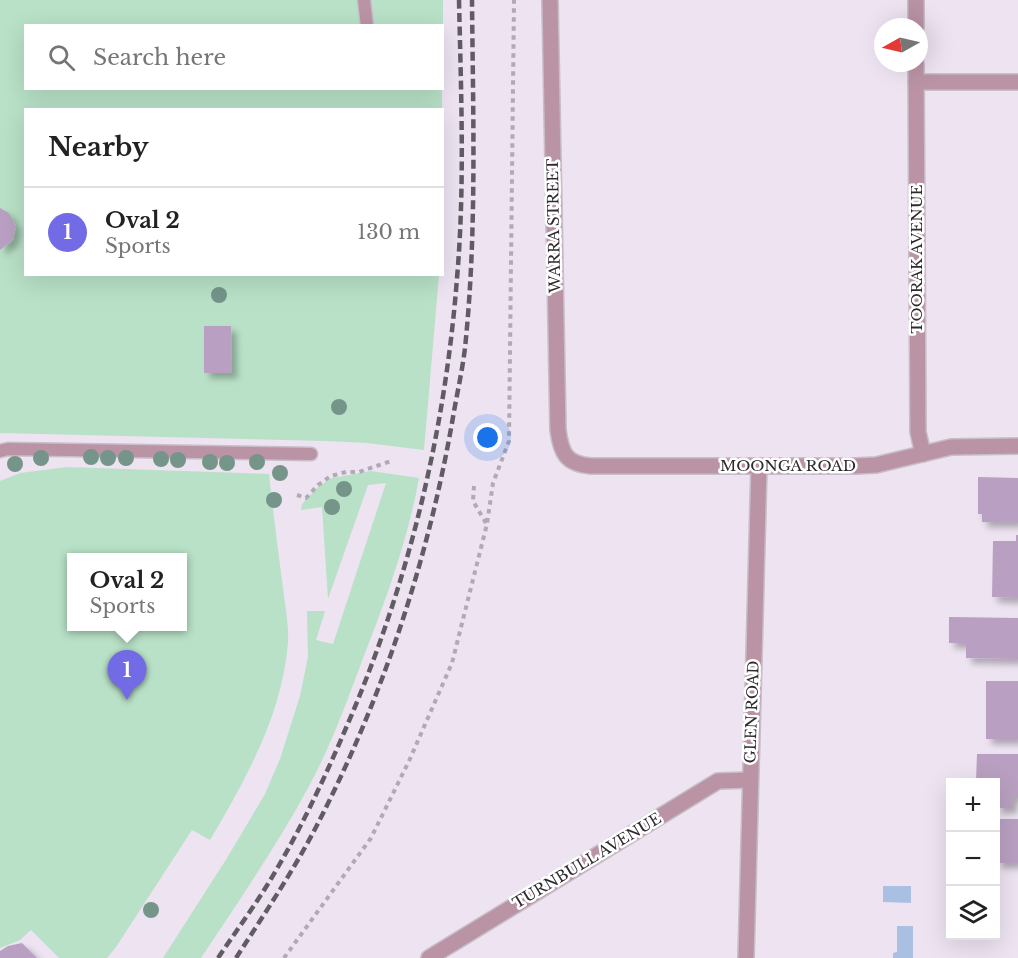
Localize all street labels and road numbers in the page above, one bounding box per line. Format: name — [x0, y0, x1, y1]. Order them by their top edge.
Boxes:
street label: WARRA STREET — [543, 159, 564, 294]
street label: TOORAK AVENUE — [907, 184, 926, 333]
street label: MOONGA ROAD — [720, 456, 856, 475]
street label: GLEN ROAD — [740, 660, 763, 764]
street label: TURNBULL AVENUE — [509, 809, 665, 913]

